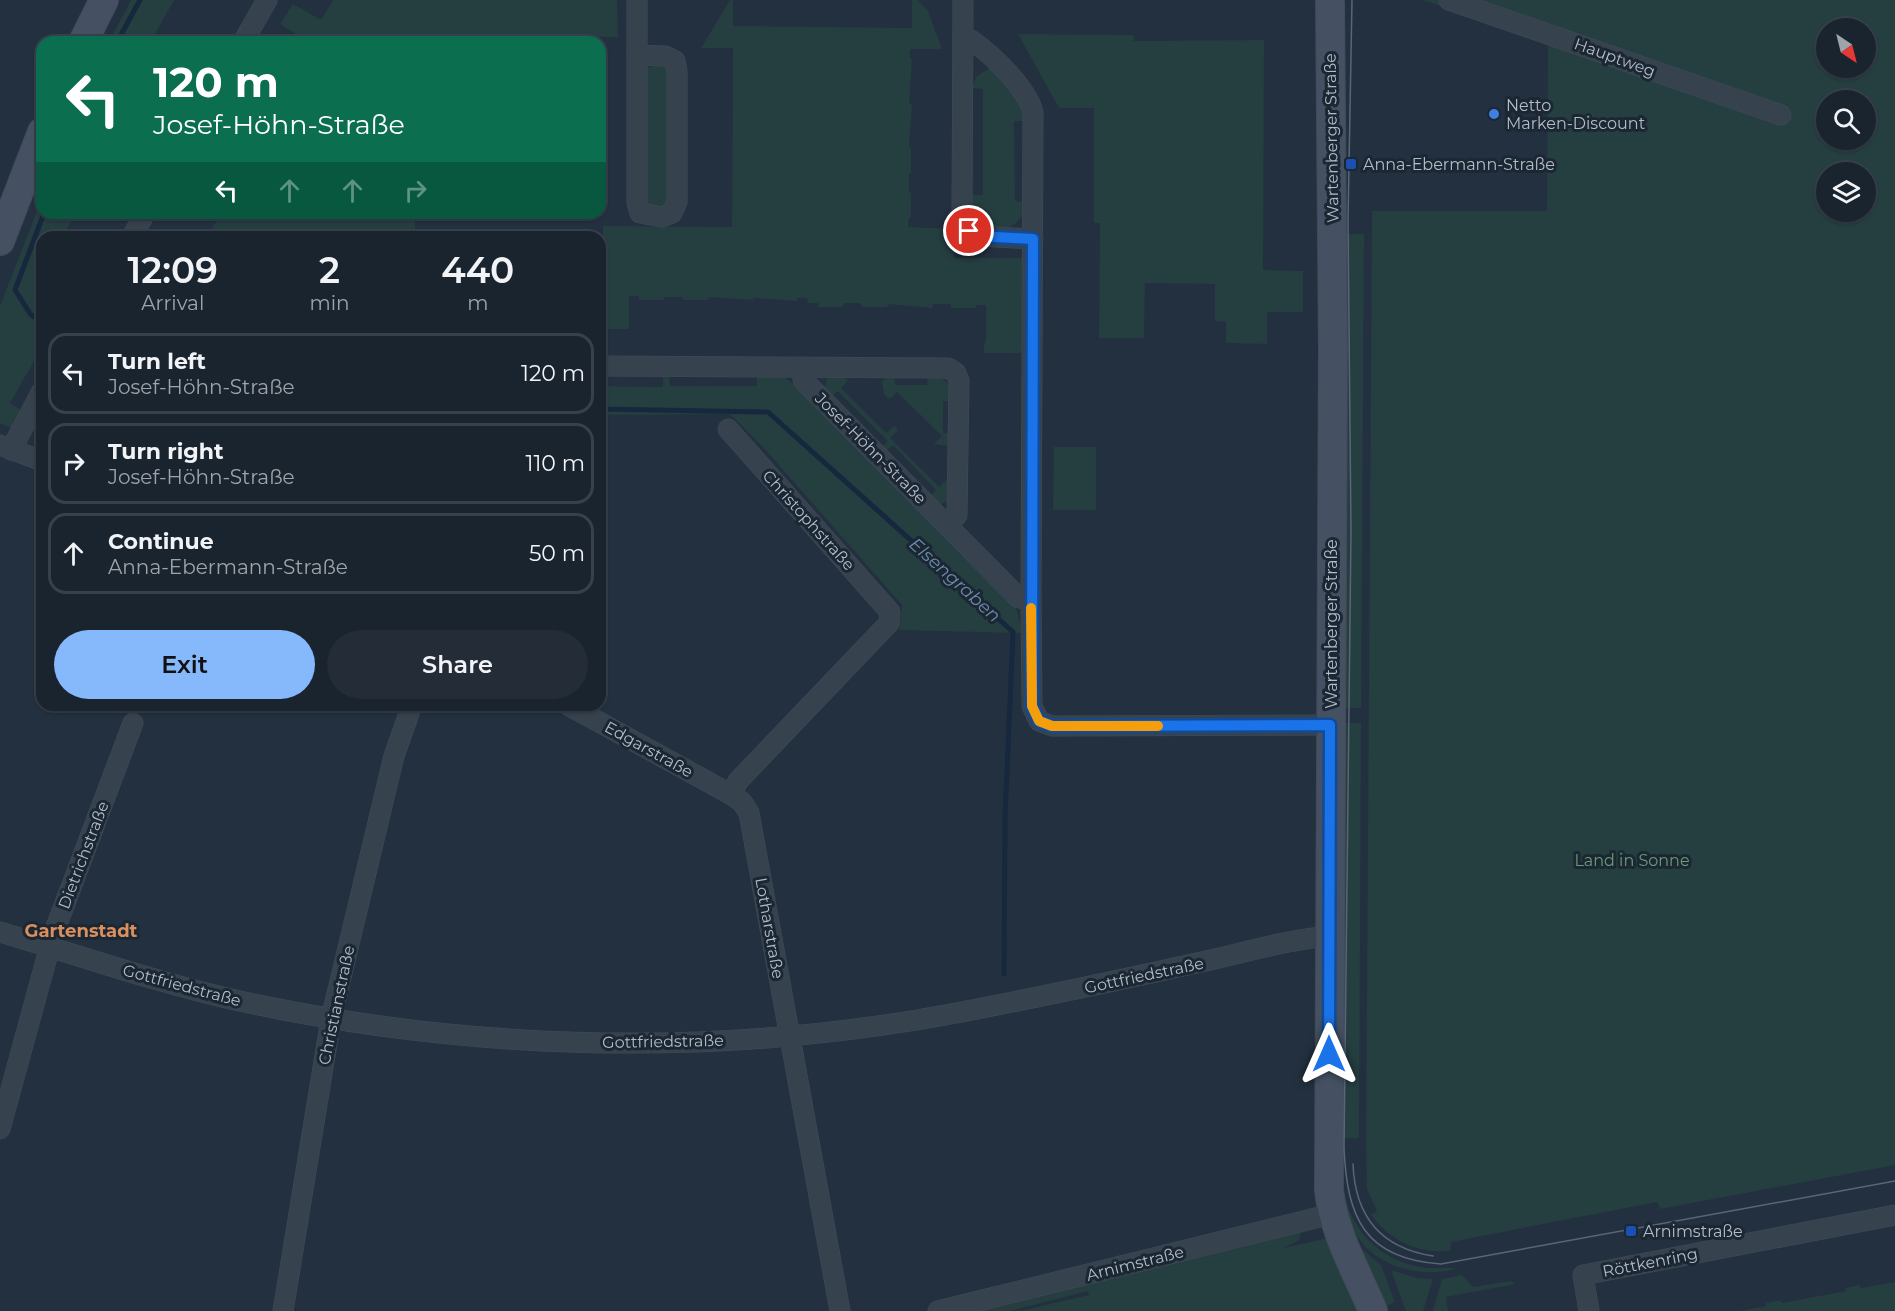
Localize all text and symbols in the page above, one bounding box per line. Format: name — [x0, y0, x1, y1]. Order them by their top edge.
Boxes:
north arrow — [1816, 18, 1876, 78]
map controls — [1816, 18, 1876, 222]
street label: Hauptweg — [1572, 34, 1658, 81]
street label: Wartenberger Straße — [1321, 53, 1342, 223]
text: 120 m — [153, 56, 279, 108]
icon: left — [54, 60, 132, 138]
button: search — [1816, 90, 1876, 150]
place label: Netto Marken-Discount — [1506, 96, 1646, 133]
marker: Netto Marken-Discount — [1487, 107, 1501, 121]
text: Josef-Höhn-Straße — [153, 108, 405, 141]
place label: Anna-Ebermann-Straße — [1363, 155, 1555, 174]
marker: Anna-Ebermann-Straße — [1344, 157, 1358, 171]
button: layers — [1816, 162, 1876, 222]
icon: left — [210, 174, 243, 207]
icon: ahead — [273, 174, 306, 207]
icon: ahead — [336, 174, 369, 207]
icon: right — [399, 174, 432, 207]
pin — [943, 205, 994, 256]
icon: arrive — [952, 214, 985, 247]
text: 12:09 — [128, 248, 218, 292]
text: 2 — [319, 248, 340, 292]
text: 440 — [441, 248, 514, 292]
text: Arrival — [141, 291, 204, 315]
text: min — [309, 291, 350, 315]
text: m — [467, 291, 488, 315]
text: Turn left — [108, 348, 206, 375]
icon: left — [57, 357, 90, 390]
text: 120 m — [521, 360, 585, 387]
text: Josef-Höhn-Straße — [108, 375, 295, 399]
street label: Josef-Höhn-Straße — [810, 388, 930, 508]
text: Turn right — [108, 438, 223, 465]
icon: right — [57, 447, 90, 480]
text: 110 m — [525, 450, 585, 477]
text: Josef-Höhn-Straße — [108, 465, 295, 489]
street label: Christophstraße — [759, 466, 859, 574]
text: Continue — [108, 528, 214, 555]
water label: Elsengraben — [905, 533, 1005, 627]
icon: ahead — [57, 537, 90, 570]
street label: Wartenberger Straße — [1322, 539, 1341, 709]
text: 50 m — [529, 540, 585, 567]
text: Anna-Ebermann-Straße — [108, 555, 348, 579]
button: Exit — [54, 630, 315, 699]
button: Share — [327, 630, 588, 699]
street label: Edgarstraße — [601, 717, 696, 782]
street label: Dietrichstraße — [54, 799, 113, 912]
park label: Land in Sonne — [1574, 851, 1690, 870]
street label: Lotharstraße — [751, 876, 788, 980]
district label: Gartenstadt — [25, 920, 138, 942]
street label: Christianstraße — [315, 944, 358, 1066]
street label: Gottfriedstraße — [1083, 954, 1206, 997]
street label: Gottfriedstraße — [121, 961, 243, 1010]
position arrow — [1297, 1022, 1361, 1086]
street label: Gottfriedstraße — [602, 1031, 724, 1052]
place label: Arnimstraße — [1643, 1222, 1743, 1241]
marker: Arnimstraße — [1624, 1224, 1638, 1238]
street label: Arnimstraße — [1084, 1242, 1186, 1285]
street label: Röttkenring — [1601, 1244, 1699, 1281]

